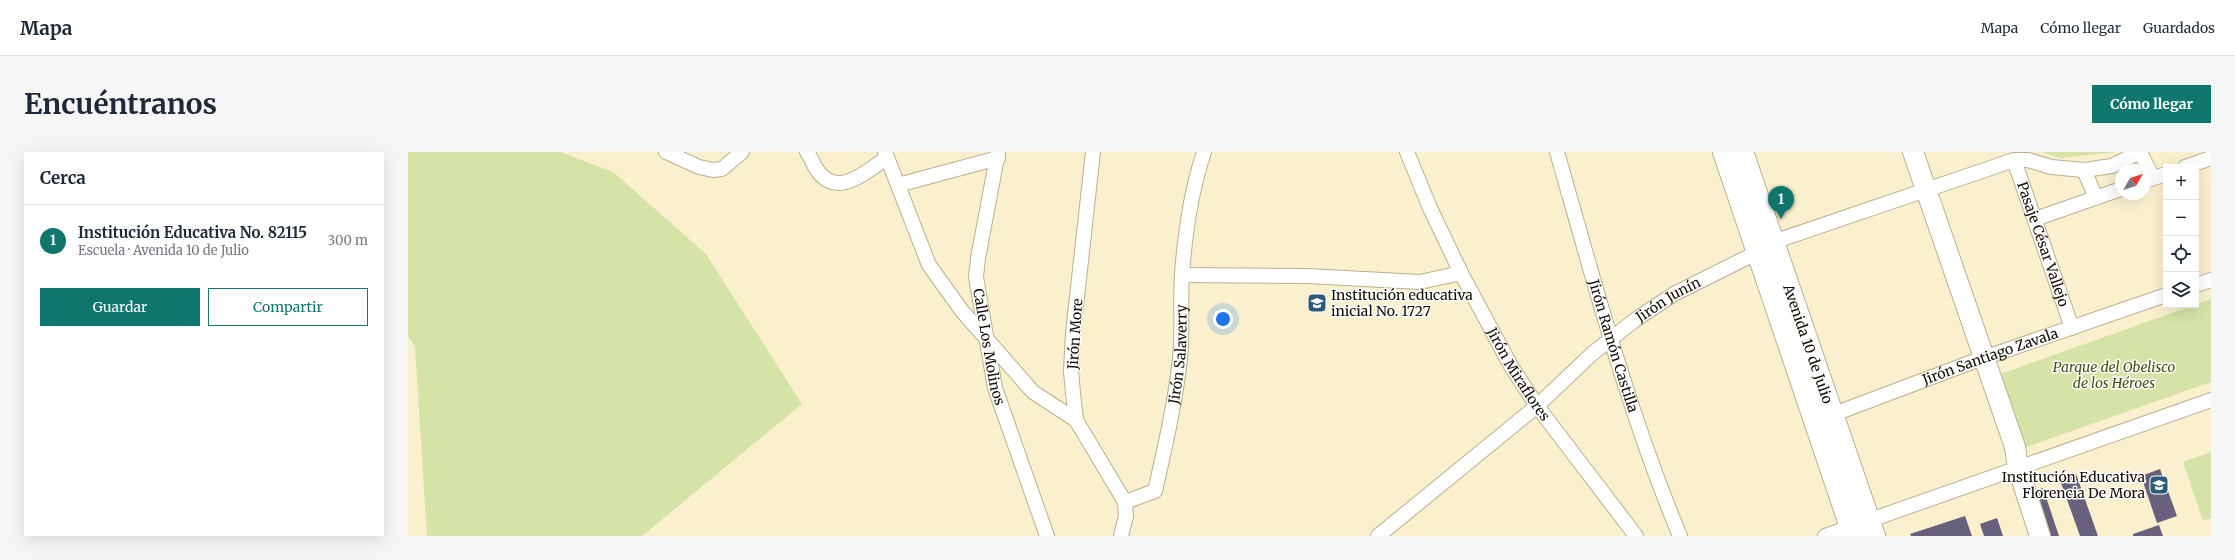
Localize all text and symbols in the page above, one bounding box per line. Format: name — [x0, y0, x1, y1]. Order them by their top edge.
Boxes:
text: Mapa — [20, 16, 72, 40]
text: Mapa — [1981, 19, 2018, 37]
text: Cómo llegar — [2040, 19, 2121, 37]
text: Guardados — [2143, 19, 2215, 37]
button: Cómo llegar — [2092, 85, 2211, 123]
text: Encuéntranos — [24, 86, 217, 122]
north arrow — [2115, 164, 2151, 200]
map controls — [2163, 164, 2199, 308]
button: + — [2163, 164, 2199, 200]
text: Cerca — [40, 167, 86, 189]
street label: Pasaje César Vallejo — [2013, 179, 2073, 309]
pin: 1 — [1768, 186, 1794, 219]
button: − — [2163, 200, 2199, 236]
text: Institución Educativa No. 82115 — [78, 223, 307, 242]
text: 1 — [50, 232, 56, 249]
text: 300 m — [328, 232, 368, 249]
button: locate — [2163, 236, 2199, 272]
text: Escuela · Avenida 10 de Julio — [78, 242, 249, 259]
button: layers — [2163, 272, 2199, 308]
street label: Jirón Junín — [1631, 273, 1704, 327]
street label: Jirón Ramón Castilla — [1584, 276, 1643, 415]
street label: Avenida 10 de Julio — [1779, 281, 1837, 406]
place label: Institución educativa inicial No. 1727 — [1331, 286, 1473, 320]
street label: Calle Los Molinos — [969, 287, 1009, 408]
button: Guardar — [40, 288, 200, 326]
button: Compartir — [208, 288, 368, 326]
school or university icon: Institución educativa inicial No. 1727 — [1306, 292, 1328, 314]
street label: Jirón More — [1063, 298, 1086, 371]
street label: Jirón Salaverry — [1164, 303, 1190, 407]
your location — [1213, 309, 1233, 329]
street label: Jirón Miraflores — [1483, 323, 1554, 425]
street label: Jirón Santiago Zavala — [1919, 324, 2061, 389]
park label: Parque del Obelisco de los Héroes — [2053, 358, 2175, 392]
place label: Institución Educativa Florencia De Mora — [2002, 468, 2145, 502]
school or university icon: Institución Educativa Florencia De Mora — [2148, 474, 2170, 496]

